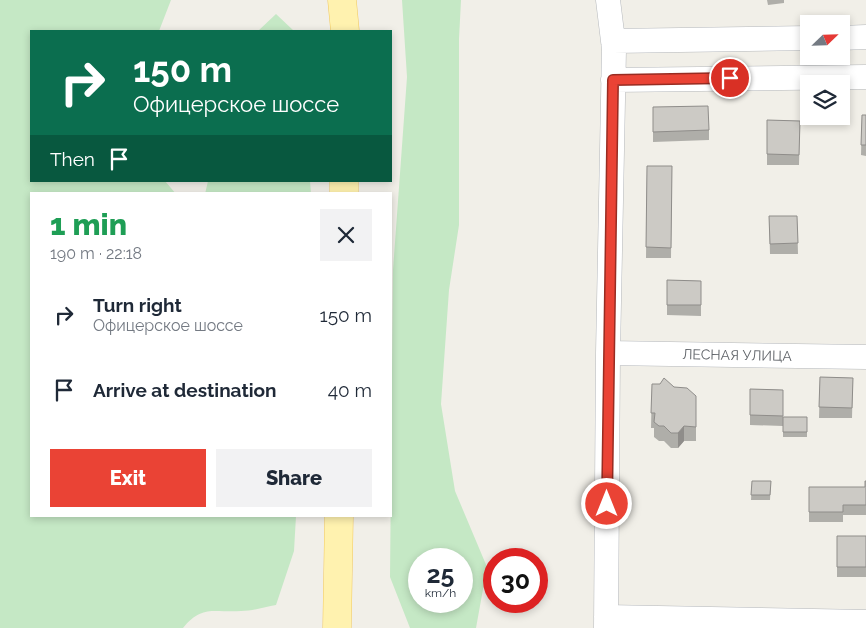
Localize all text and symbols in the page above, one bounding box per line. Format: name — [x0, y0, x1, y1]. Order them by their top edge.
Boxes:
north arrow — [800, 15, 850, 65]
map controls — [800, 15, 850, 125]
text: 150 m — [133, 49, 232, 90]
icon: right — [50, 50, 115, 115]
pin — [709, 57, 751, 99]
icon: arrive — [716, 64, 744, 92]
button: layers — [800, 75, 850, 125]
text: Офицерское шоссе — [133, 91, 339, 117]
icon: arrive — [105, 145, 133, 173]
text: Then — [50, 148, 95, 170]
text: 1 min — [50, 207, 127, 242]
button: close — [320, 209, 372, 261]
text: 190 m · 22:18 — [50, 244, 142, 263]
text: Turn right — [93, 294, 182, 316]
icon: right — [50, 301, 78, 329]
text: 150 m — [320, 304, 372, 326]
text: Офицерское шоссе — [93, 316, 243, 335]
street label: ЛЕСНАЯ УЛИЦА — [682, 346, 792, 364]
icon: arrive — [50, 376, 78, 404]
text: Arrive at destination — [93, 379, 277, 401]
text: 40 m — [328, 379, 372, 401]
button: Exit — [50, 449, 206, 507]
button: Share — [216, 449, 372, 507]
position arrow — [580, 477, 632, 529]
speed limit sign: 30 — [483, 548, 548, 613]
text: 25 — [427, 559, 454, 589]
text: km/h — [425, 586, 456, 600]

